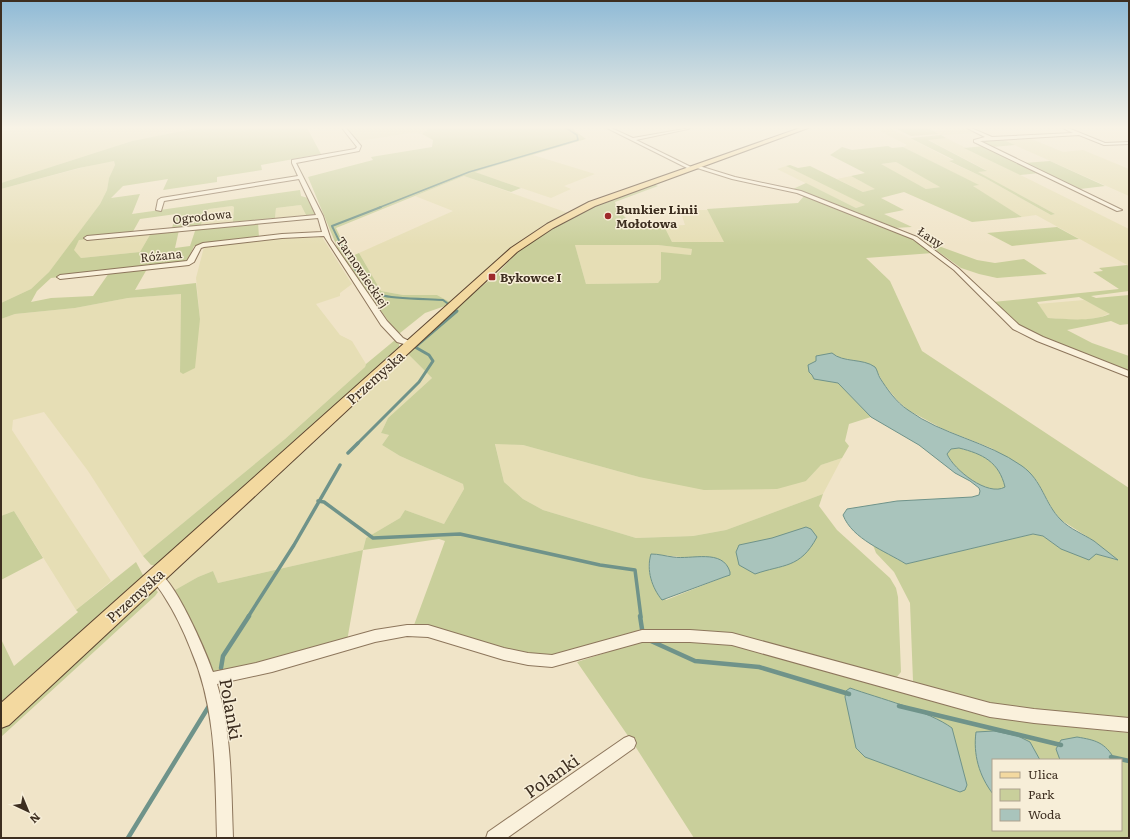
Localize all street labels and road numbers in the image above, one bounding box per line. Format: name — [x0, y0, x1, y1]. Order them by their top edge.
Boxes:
street label: Ogrodowa — [172, 204, 233, 228]
street label: Łany — [914, 222, 948, 252]
street label: Tarnowieckiej — [332, 233, 394, 311]
street label: Różana — [139, 244, 183, 266]
street label: Przemyska — [342, 345, 409, 408]
street label: Przemyska — [102, 563, 169, 626]
street label: Polanki — [214, 676, 250, 742]
street label: Polanki — [518, 747, 584, 803]

